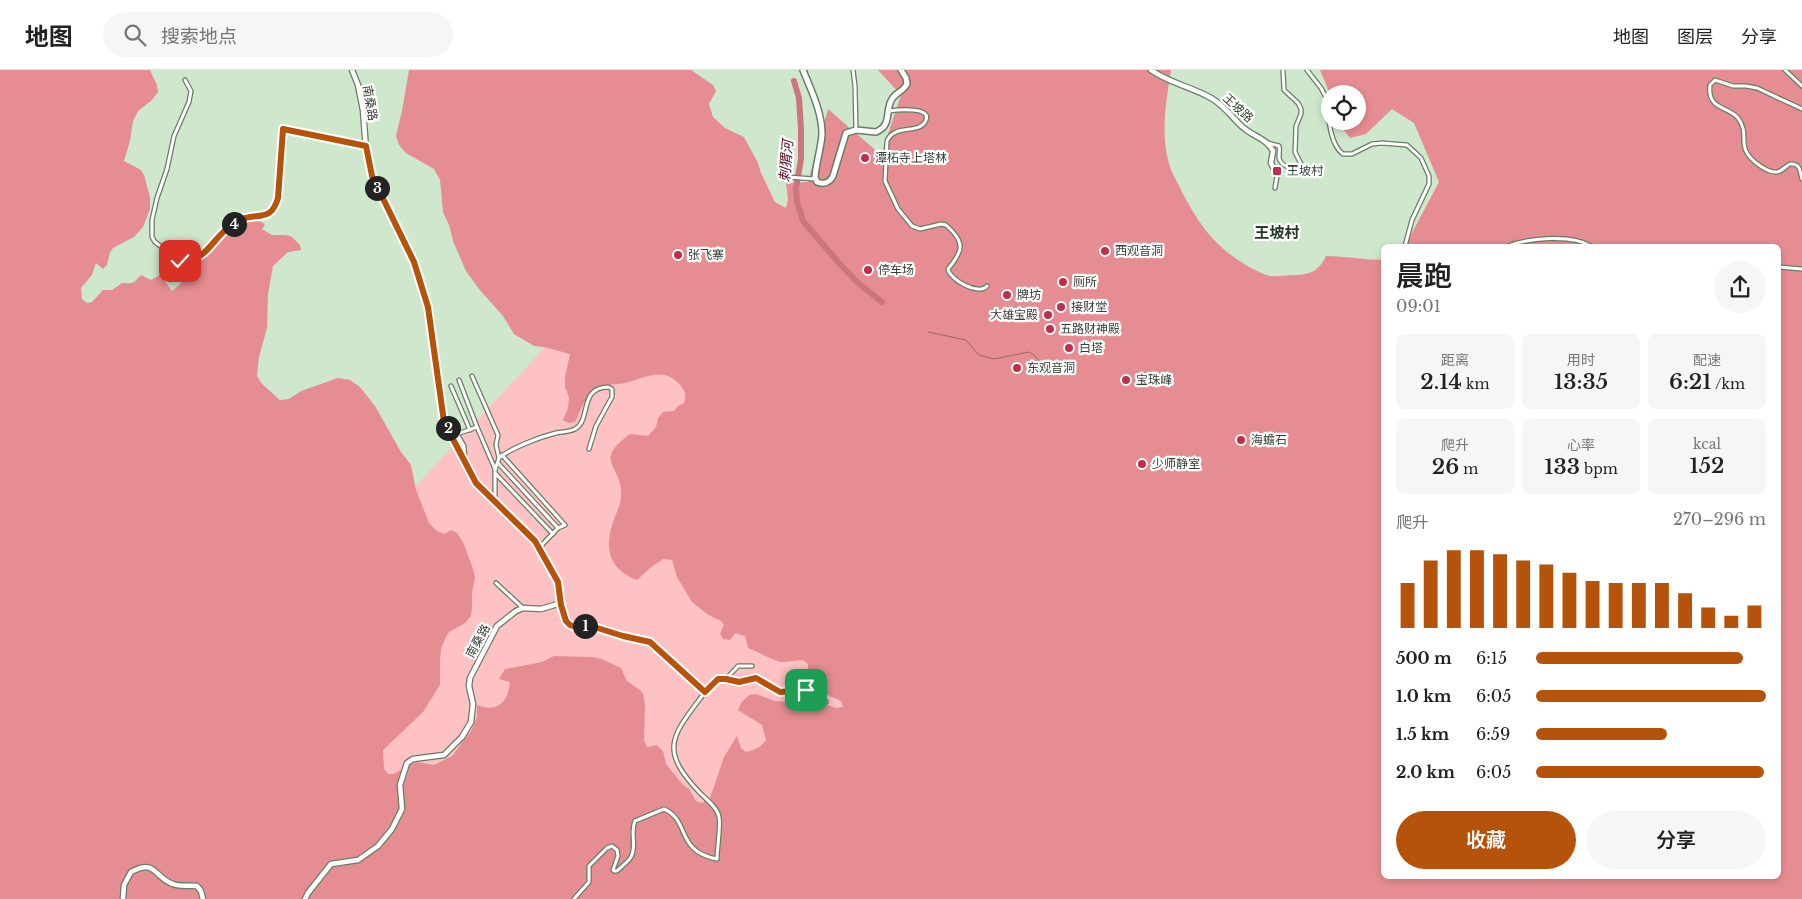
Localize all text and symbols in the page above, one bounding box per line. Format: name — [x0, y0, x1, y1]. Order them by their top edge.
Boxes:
search box — [103, 12, 453, 57]
icon: search — [121, 21, 149, 49]
text: 地图 — [25, 22, 73, 51]
text: 搜索地点 — [161, 25, 237, 48]
text: 地图 — [1613, 26, 1649, 48]
text: 图层 — [1677, 26, 1713, 48]
text: 分享 — [1741, 26, 1777, 48]
street label: 南桑路 — [360, 84, 381, 122]
map controls — [1321, 85, 1366, 130]
button: locate — [1321, 85, 1366, 130]
street label: 王坡路 — [1220, 90, 1257, 125]
water label: 刺猬河 — [775, 136, 797, 183]
place label: 潭柘寺上塔林 — [875, 150, 947, 165]
marker: 潭柘寺上塔林 — [859, 152, 871, 164]
place label: 王坡村 — [1287, 163, 1324, 178]
marker: 王坡村 — [1271, 165, 1283, 177]
pin: 3 — [364, 176, 390, 200]
text: 3 — [373, 179, 382, 197]
pin: 4 — [222, 212, 246, 236]
text: 4 — [230, 215, 239, 233]
district label: 王坡村 — [1254, 223, 1300, 242]
pin — [159, 240, 201, 282]
place label: 西观音洞 — [1115, 243, 1163, 258]
marker: 西观音洞 — [1099, 245, 1111, 257]
icon: check — [166, 247, 194, 275]
place label: 张飞寨 — [688, 247, 724, 262]
marker: 张飞寨 — [672, 249, 684, 261]
text: 晨跑 — [1396, 259, 1452, 294]
button: share — [1714, 261, 1766, 313]
place label: 停车场 — [878, 262, 914, 277]
marker: 停车场 — [862, 264, 874, 276]
place label: 厕所 — [1073, 274, 1097, 289]
marker: 厕所 — [1057, 276, 1069, 288]
place label: 牌坊 — [1017, 287, 1041, 302]
marker: 牌坊 — [1001, 289, 1013, 301]
text: 09:01 — [1396, 296, 1441, 316]
place label: 接财堂 — [1071, 299, 1107, 314]
marker: 接财堂 — [1055, 301, 1067, 313]
place label: 大雄宝殿 — [990, 307, 1038, 322]
marker: 大雄宝殿 — [1042, 309, 1054, 321]
place label: 五路财神殿 — [1060, 321, 1120, 336]
marker: 五路财神殿 — [1044, 323, 1056, 335]
place label: 白塔 — [1079, 340, 1103, 355]
marker: 白塔 — [1063, 342, 1075, 354]
text: 距离 — [1441, 351, 1469, 369]
text: 用时 — [1567, 351, 1595, 369]
text: 配速 — [1693, 351, 1721, 369]
place label: 东观音洞 — [1027, 360, 1075, 375]
marker: 东观音洞 — [1011, 362, 1023, 374]
text: 2.14 — [1420, 369, 1462, 395]
text: 13:35 — [1554, 369, 1608, 395]
text: 6:21 — [1669, 369, 1712, 395]
place label: 宝珠峰 — [1136, 372, 1172, 387]
marker: 宝珠峰 — [1120, 374, 1132, 386]
text: km — [1462, 375, 1490, 393]
text: /km — [1712, 375, 1745, 393]
pin: 2 — [436, 416, 460, 440]
text: 2 — [444, 419, 453, 437]
place label: 海蟾石 — [1251, 432, 1287, 447]
marker: 海蟾石 — [1235, 434, 1247, 446]
text: kcal — [1693, 435, 1721, 453]
text: 爬升 — [1441, 436, 1469, 454]
text: 心率 — [1567, 436, 1595, 454]
text: 152 — [1690, 453, 1724, 479]
text: 26 — [1432, 454, 1459, 480]
text: 133 — [1544, 454, 1580, 480]
place label: 少师静室 — [1152, 456, 1200, 471]
marker: 少师静室 — [1136, 458, 1148, 470]
text: m — [1459, 460, 1478, 478]
text: bpm — [1580, 460, 1618, 478]
text: 270–296 m — [1673, 509, 1766, 529]
text: 爬升 — [1396, 512, 1428, 532]
pin: 1 — [572, 614, 598, 638]
text: 1 — [582, 617, 589, 635]
street label: 南桑路 — [462, 621, 493, 660]
text: 500 m — [1396, 648, 1452, 668]
text: 6:15 — [1476, 648, 1507, 668]
pin — [785, 669, 827, 711]
icon: arrive — [792, 676, 820, 704]
text: 1.0 km — [1396, 686, 1451, 706]
text: 6:05 — [1476, 686, 1511, 706]
text: 1.5 km — [1396, 724, 1449, 744]
text: 6:59 — [1476, 724, 1510, 744]
text: 2.0 km — [1396, 762, 1455, 782]
text: 6:05 — [1476, 762, 1511, 782]
button: 收藏 — [1396, 811, 1576, 869]
button: 分享 — [1586, 811, 1766, 869]

